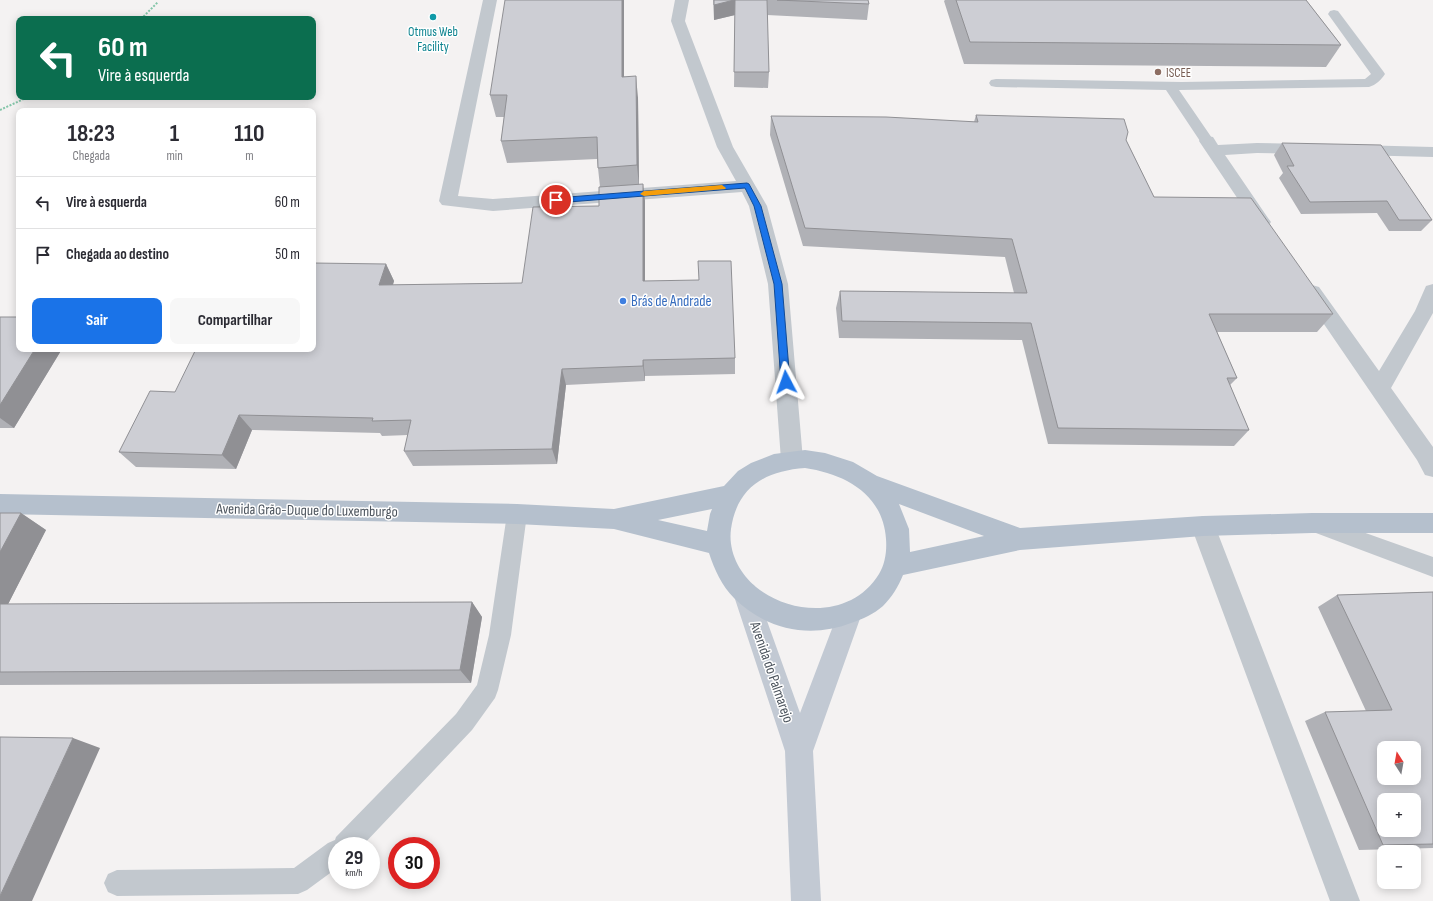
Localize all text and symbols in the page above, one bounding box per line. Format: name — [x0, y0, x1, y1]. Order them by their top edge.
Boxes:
marker: Otmus Web Facility — [428, 12, 438, 22]
place label: Otmus Web Facility — [408, 24, 458, 55]
text: 60 m — [98, 31, 147, 64]
icon: left — [32, 32, 84, 84]
text: Vire à esquerda — [98, 65, 189, 86]
place label: ISCEE — [1166, 65, 1191, 81]
marker: ISCEE — [1153, 67, 1163, 77]
text: 18:23 — [68, 119, 115, 148]
text: 1 — [170, 119, 179, 148]
text: 110 — [234, 119, 264, 148]
text: Chegada — [72, 148, 110, 164]
text: min — [166, 148, 183, 164]
text: m — [245, 148, 254, 164]
pin — [539, 183, 573, 217]
icon: arrive — [545, 189, 567, 211]
icon: left — [32, 192, 54, 214]
text: Vire à esquerda — [66, 193, 147, 212]
text: 60 m — [275, 193, 300, 212]
icon: arrive — [32, 244, 54, 266]
text: Chegada ao destino — [66, 245, 169, 264]
text: 50 m — [275, 245, 300, 264]
place label: Brás de Andrade — [631, 292, 711, 311]
marker: Brás de Andrade — [618, 296, 628, 306]
button: Sair — [32, 298, 162, 344]
button: Compartilhar — [170, 298, 300, 344]
position arrow — [765, 361, 807, 403]
street label: Avenida Grão-Duque do Luxemburgo — [215, 499, 398, 522]
street label: Avenida do Palmarejo — [745, 618, 798, 725]
north arrow — [1377, 741, 1421, 785]
map controls — [1377, 741, 1421, 889]
button: + — [1377, 793, 1421, 837]
speed limit sign: 30 — [388, 837, 440, 889]
button: − — [1377, 845, 1421, 889]
text: 29 — [345, 846, 363, 870]
text: km/h — [345, 867, 363, 879]

